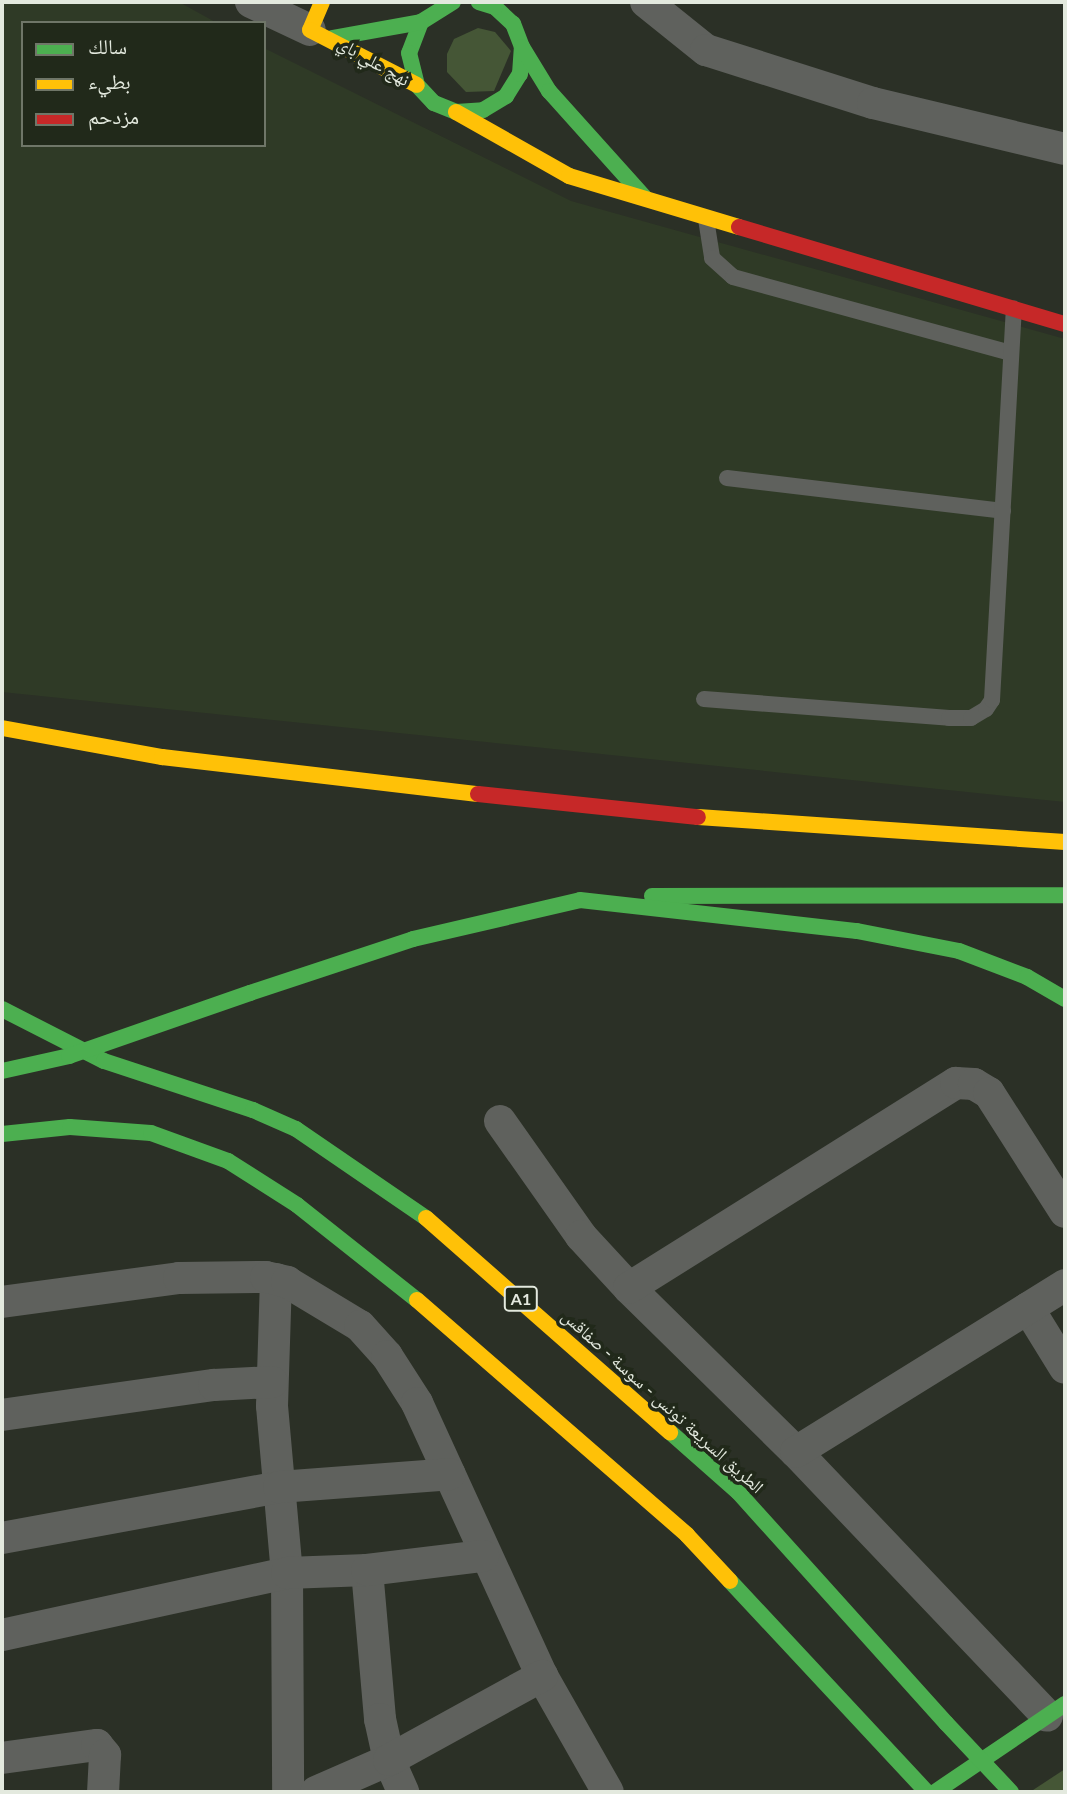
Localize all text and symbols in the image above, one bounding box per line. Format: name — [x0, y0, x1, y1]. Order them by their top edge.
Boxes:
legend — [21, 21, 266, 147]
street label: نهج علي باي — [334, 32, 414, 90]
text: سالك — [88, 33, 127, 58]
text: بطيء — [88, 68, 131, 93]
text: مزدحم — [88, 103, 139, 128]
road number: A1 — [504, 1287, 538, 1312]
street label: الطريق السريعة تونس - سوسة - صفاقس — [558, 1305, 768, 1497]

